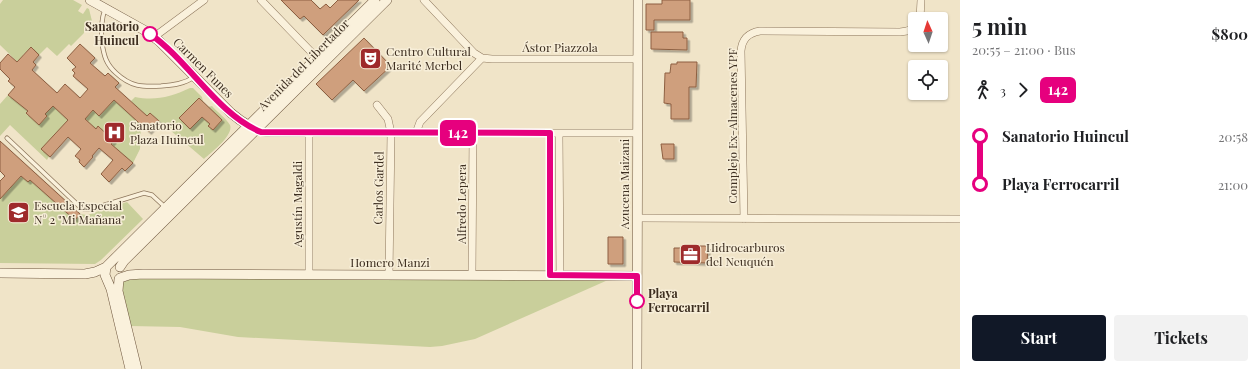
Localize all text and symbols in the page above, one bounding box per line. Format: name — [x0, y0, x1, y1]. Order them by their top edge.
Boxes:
text: 5 min — [972, 11, 1027, 41]
north arrow — [908, 12, 948, 52]
map controls — [908, 12, 948, 100]
street label: Avenida del Libertador — [253, 15, 353, 114]
place label: Sanatorio Huincul — [85, 18, 139, 48]
text: $800 — [1212, 24, 1248, 44]
marker: Sanatorio Huincul — [142, 26, 158, 42]
street label: Carmen Funes — [170, 34, 237, 101]
street label: Ástor Piazzola — [521, 39, 598, 55]
text: 20:55 – 21:00 · Bus — [972, 41, 1075, 58]
place label: Centro Cultural Marité Merbel — [386, 43, 472, 73]
theatre icon: Centro Cultural Marité Merbel — [357, 46, 383, 72]
street label: Complejo Ex-Almacenes YPF — [724, 48, 740, 204]
button: locate — [908, 60, 948, 100]
icon: walk — [972, 79, 994, 101]
icon: forward — [1012, 79, 1034, 101]
text: 142 — [1048, 80, 1068, 99]
text: 3 — [1000, 82, 1006, 99]
place label: Sanatorio Plaza Huincul — [130, 117, 204, 147]
hospital icon: Sanatorio Plaza Huincul — [102, 120, 128, 146]
line badge: 142 — [435, 120, 481, 146]
text: 142 — [448, 123, 468, 142]
text: Sanatorio Huincul — [1002, 126, 1129, 146]
text: 20:58 — [1218, 128, 1248, 145]
street label: Azucena Maizani — [616, 138, 632, 230]
street label: Carlos Gardel — [369, 151, 387, 225]
street label: Agustín Magaldi — [289, 160, 305, 248]
street label: Alfredo Lepera — [453, 164, 469, 245]
text: Playa Ferrocarril — [1002, 174, 1119, 194]
text: 21:00 — [1218, 176, 1248, 193]
place label: Escuela Especial N° 2 "Mi Mañana" — [34, 197, 124, 227]
school or university icon: Escuela Especial N° 2 "Mi Mañana" — [5, 200, 31, 226]
place label: Hidrocarburos del Neuquén — [706, 239, 785, 269]
office icon: Hidrocarburos del Neuquén — [678, 242, 704, 268]
street label: Homero Manzi — [350, 254, 430, 270]
place label: Playa Ferrocarril — [648, 285, 710, 315]
marker: Playa Ferrocarril — [629, 293, 645, 309]
button: Start — [972, 315, 1106, 361]
button: Tickets — [1114, 315, 1248, 361]

